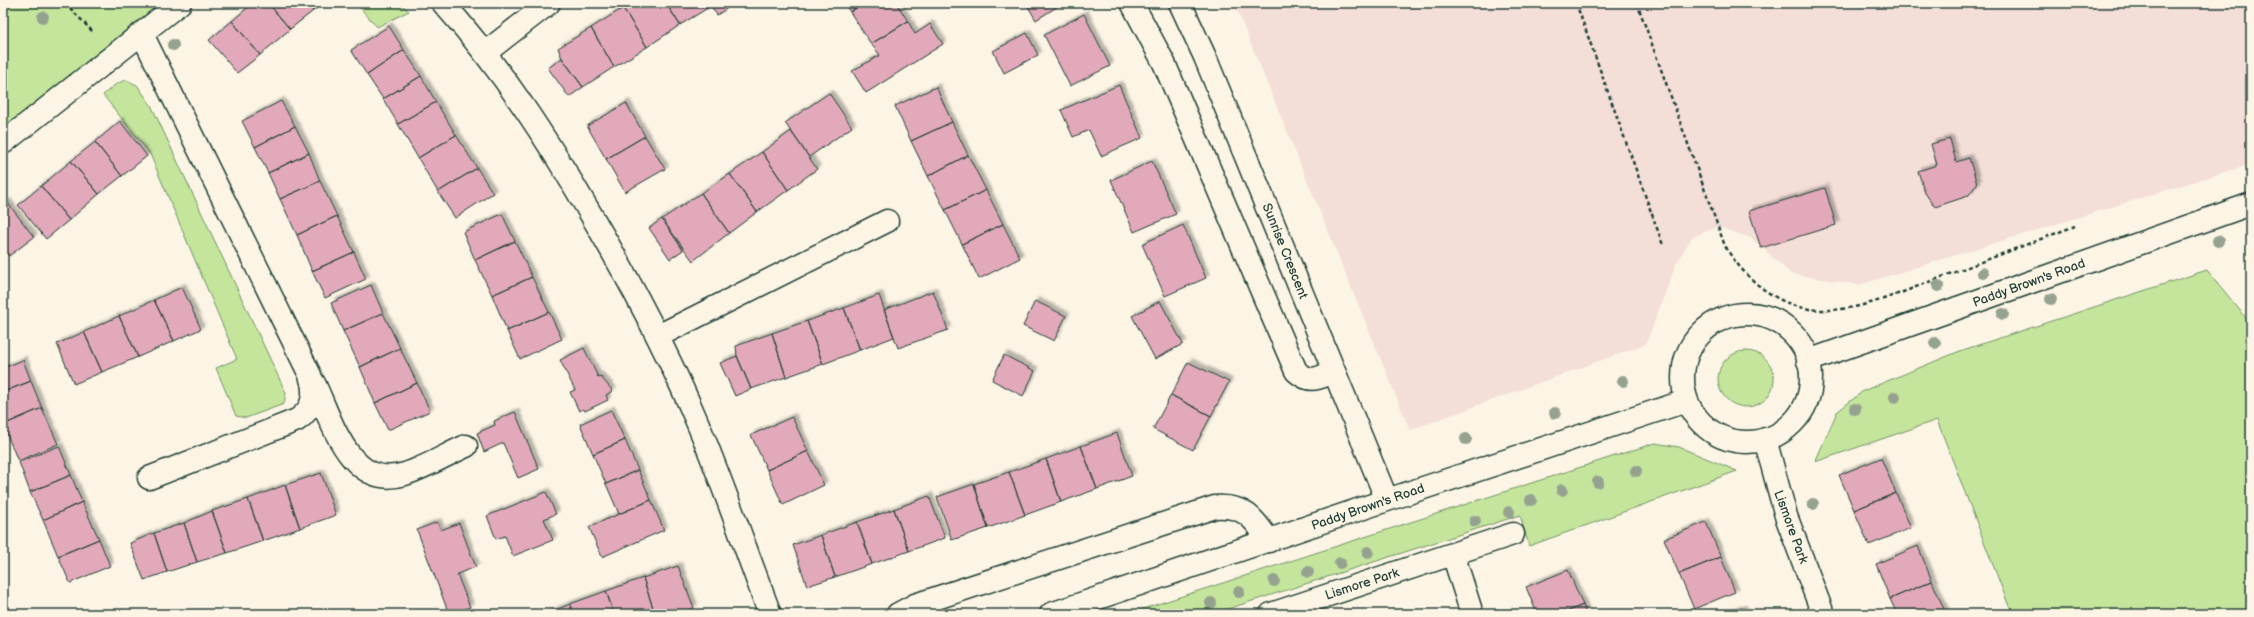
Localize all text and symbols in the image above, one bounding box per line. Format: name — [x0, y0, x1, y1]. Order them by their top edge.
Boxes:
street label: Sunrise Crescent — [1259, 201, 1311, 301]
street label: Paddy Brown's Road — [1971, 255, 2087, 311]
street label: Paddy Brown's Road — [1309, 480, 1427, 534]
street label: Lismore Park — [1770, 488, 1812, 566]
street label: Lismore Park — [1323, 564, 1402, 603]

